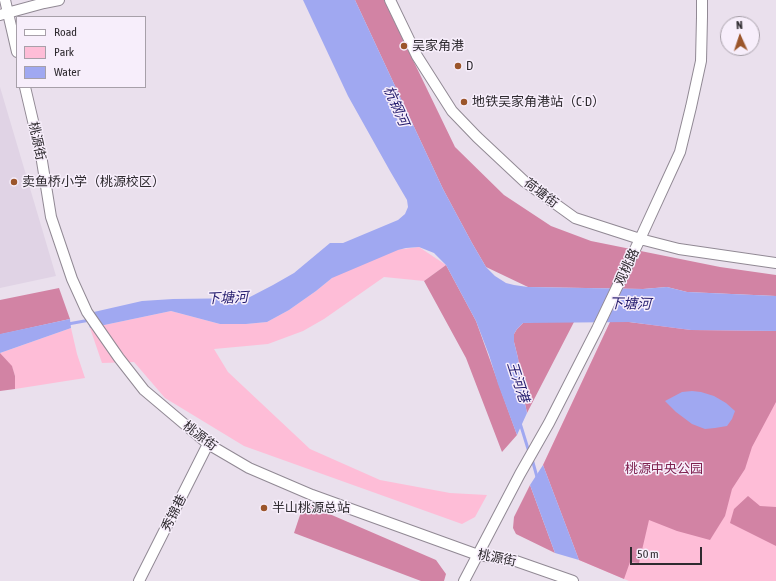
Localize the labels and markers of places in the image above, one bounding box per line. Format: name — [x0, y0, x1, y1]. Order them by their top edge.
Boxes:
place label: 吴家角港 — [412, 38, 464, 54]
marker: 吴家角港 — [399, 41, 409, 51]
place label: D — [466, 58, 473, 74]
marker: D — [453, 61, 463, 71]
place label: 地铁吴家角港站（C·D） — [472, 94, 605, 110]
marker: 地铁吴家角港站（C·D） — [459, 97, 469, 107]
place label: 卖鱼桥小学（桃源校区） — [22, 174, 165, 190]
marker: 卖鱼桥小学（桃源校区） — [9, 177, 19, 187]
place label: 半山桃源总站 — [272, 500, 350, 516]
marker: 半山桃源总站 — [259, 503, 269, 513]

